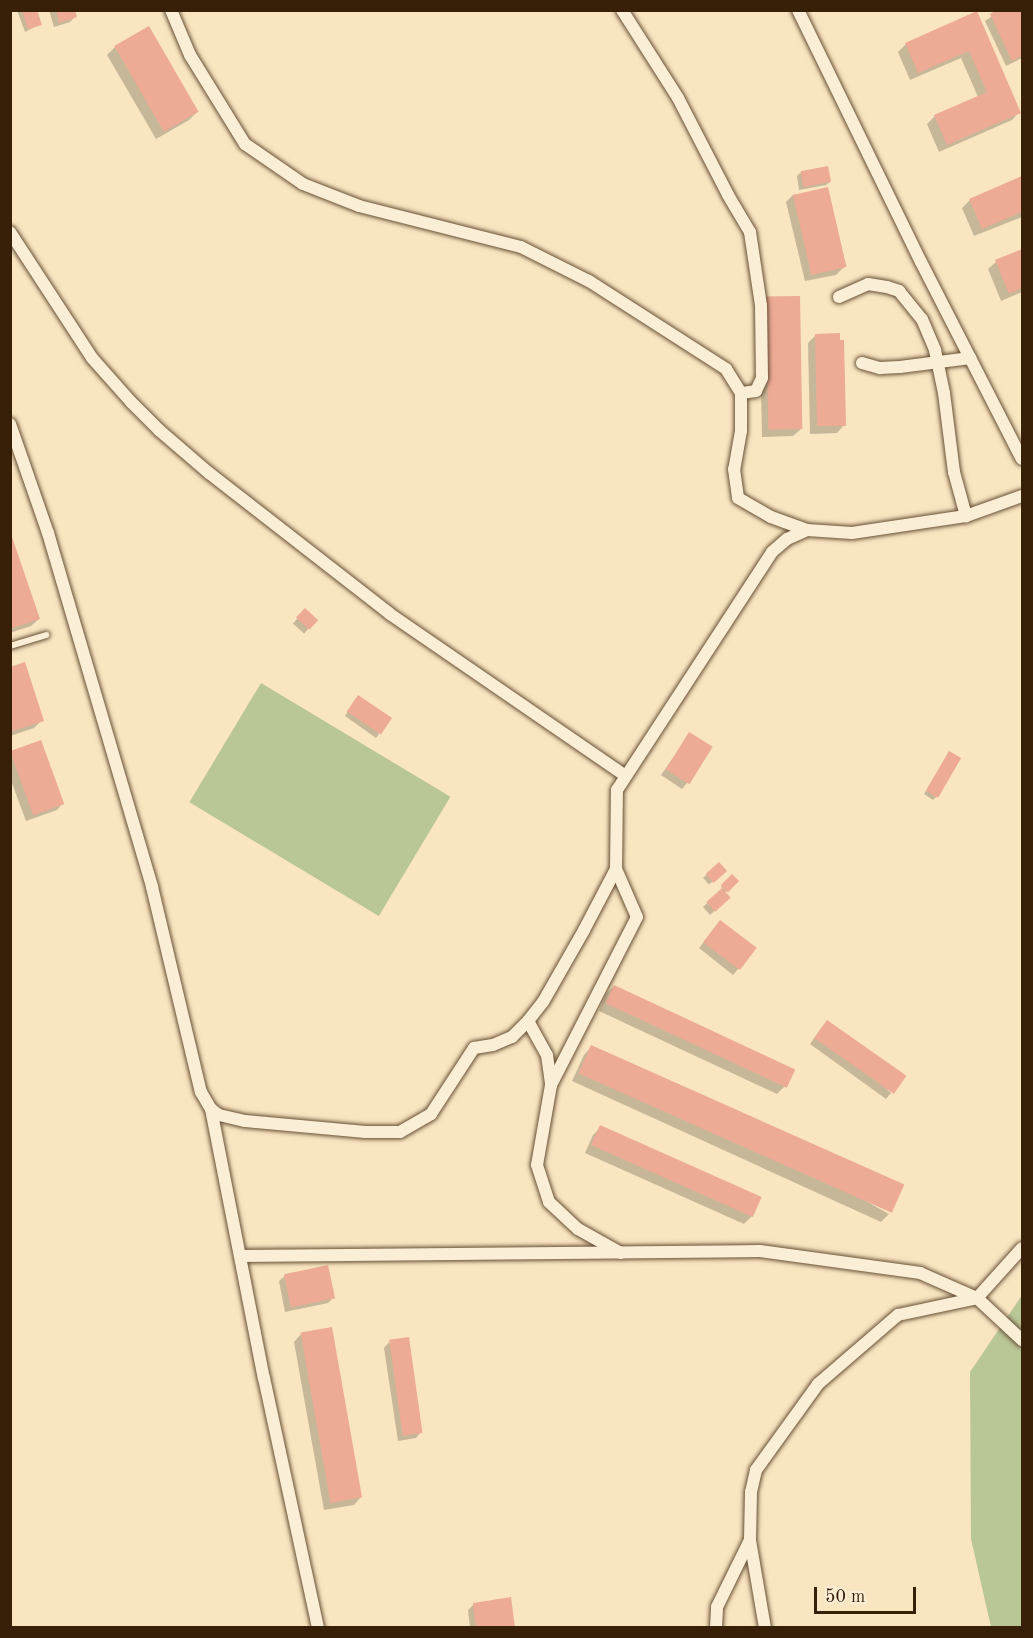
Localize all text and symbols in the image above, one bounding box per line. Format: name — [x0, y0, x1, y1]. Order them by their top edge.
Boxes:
scale bar — [817, 1575, 919, 1613]
text: 50 m — [825, 1588, 865, 1606]

